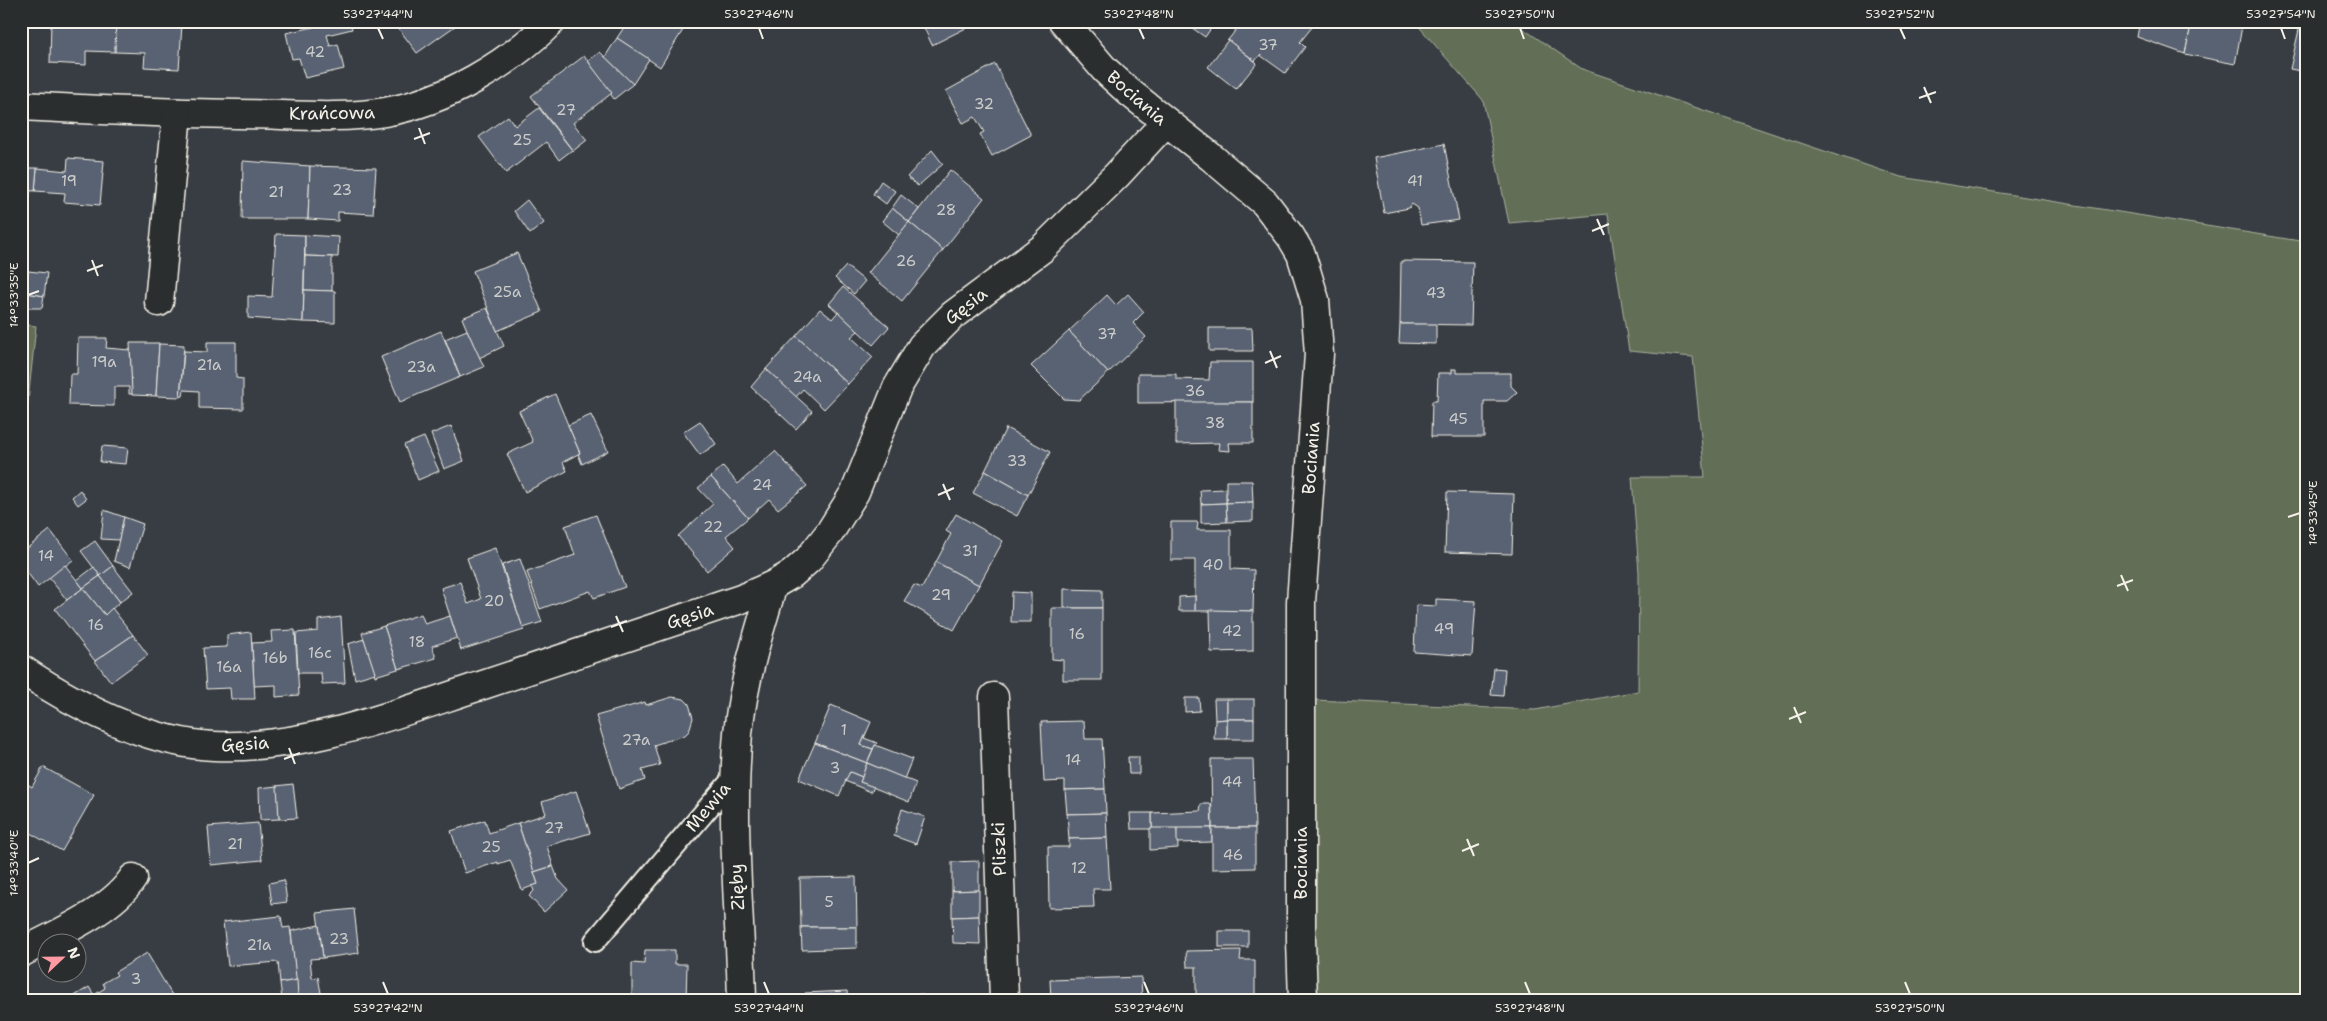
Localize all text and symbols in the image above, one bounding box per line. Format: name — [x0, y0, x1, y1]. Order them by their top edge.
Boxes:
text: 53°27'44"N — [343, 6, 413, 22]
text: 53°27'46"N — [724, 6, 794, 22]
text: 53°27'48"N — [1104, 6, 1174, 22]
text: 53°27'50"N — [1485, 6, 1555, 22]
text: 53°27'52"N — [1865, 6, 1935, 22]
text: 53°27'54"N — [2246, 6, 2316, 22]
house number: 37 — [1258, 35, 1278, 55]
house number: 42 — [305, 42, 325, 62]
street label: Bociania — [1102, 65, 1172, 131]
house number: 32 — [974, 94, 994, 114]
street label: Krańcowa — [289, 100, 375, 126]
house number: 27 — [556, 100, 576, 120]
house number: 25 — [512, 130, 532, 150]
house number: 19 — [61, 171, 77, 191]
house number: 41 — [1407, 171, 1423, 191]
house number: 23 — [332, 180, 352, 200]
house number: 21 — [268, 182, 284, 202]
house number: 28 — [936, 200, 956, 220]
house number: 26 — [896, 251, 916, 271]
text: 14°33'35"E — [6, 262, 22, 328]
house number: 25a — [493, 282, 522, 302]
street label: Gęsia — [940, 282, 992, 330]
house number: 43 — [1426, 283, 1446, 303]
house number: 37 — [1097, 324, 1117, 344]
house number: 19a — [91, 352, 117, 372]
house number: 21a — [197, 355, 222, 375]
house number: 23a — [406, 357, 436, 377]
house number: 24a — [792, 367, 822, 387]
house number: 36 — [1185, 381, 1205, 401]
house number: 45 — [1448, 409, 1468, 429]
house number: 38 — [1205, 413, 1225, 433]
street label: Bociania — [1296, 421, 1326, 495]
house number: 33 — [1007, 451, 1027, 471]
house number: 24 — [752, 475, 772, 495]
text: 14°33'45"E — [2305, 480, 2321, 546]
house number: 22 — [703, 517, 723, 537]
house number: 31 — [962, 541, 978, 561]
house number: 14 — [38, 546, 54, 566]
house number: 40 — [1203, 555, 1223, 575]
house number: 29 — [931, 585, 951, 605]
house number: 20 — [484, 591, 504, 611]
street label: Gęsia — [663, 597, 717, 635]
house number: 16 — [88, 615, 104, 635]
house number: 49 — [1434, 619, 1454, 639]
house number: 42 — [1222, 621, 1242, 641]
house number: 16 — [1069, 624, 1085, 644]
house number: 18 — [409, 632, 425, 652]
house number: 16c — [308, 643, 332, 663]
house number: 16b — [262, 648, 288, 668]
house number: 16a — [216, 657, 242, 677]
house number: 1 — [841, 720, 847, 740]
street label: Gęsia — [220, 730, 270, 758]
house number: 27a — [622, 730, 651, 750]
house number: 14 — [1065, 750, 1081, 770]
house number: 3 — [830, 758, 840, 778]
house number: 44 — [1222, 772, 1242, 792]
street label: Mewia — [680, 777, 736, 837]
house number: 27 — [544, 818, 564, 838]
street label: Pliszki — [986, 821, 1012, 877]
street label: Bociania — [1289, 827, 1313, 899]
text: 14°33'40"E — [6, 830, 22, 896]
house number: 21 — [227, 834, 243, 854]
house number: 25 — [481, 837, 501, 857]
house number: 46 — [1223, 845, 1243, 865]
house number: 12 — [1071, 858, 1087, 878]
street label: Zięby — [724, 863, 750, 911]
house number: 5 — [824, 892, 834, 912]
house number: 23 — [329, 929, 349, 949]
north arrow — [38, 934, 88, 984]
house number: 21a — [247, 935, 272, 955]
text: N — [64, 945, 84, 962]
house number: 3 — [131, 969, 141, 989]
text: 53°27'42"N — [353, 1000, 423, 1016]
text: 53°27'44"N — [734, 1000, 804, 1016]
text: 53°27'46"N — [1114, 1000, 1184, 1016]
text: 53°27'48"N — [1495, 1000, 1565, 1016]
text: 53°27'50"N — [1875, 1000, 1945, 1016]

